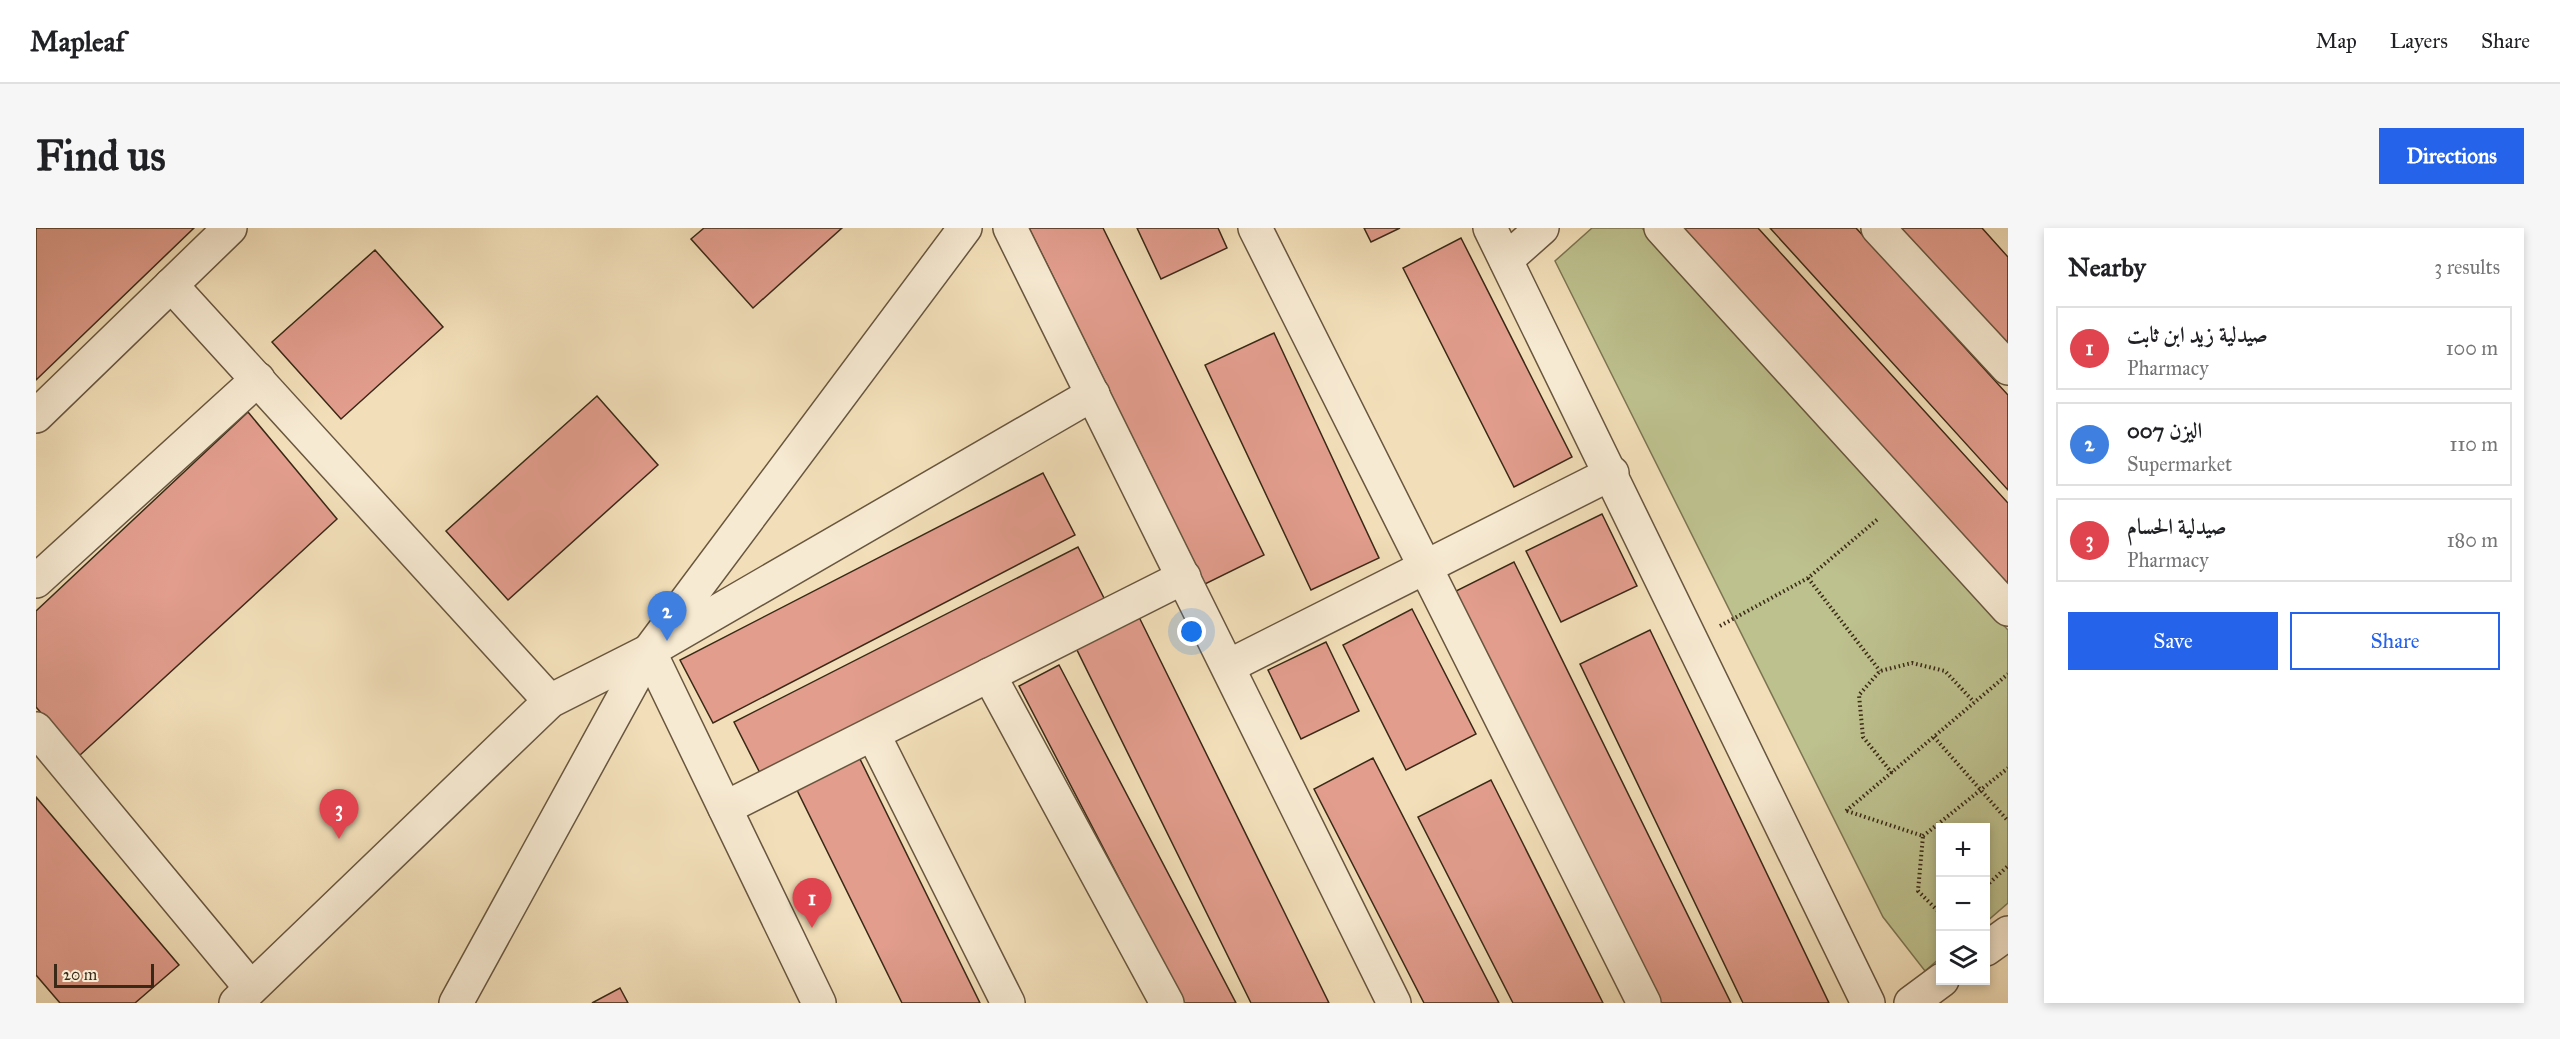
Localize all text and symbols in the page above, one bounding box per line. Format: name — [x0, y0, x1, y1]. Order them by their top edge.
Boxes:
text: Mapleaf — [30, 24, 125, 59]
text: Map — [2316, 28, 2357, 54]
text: Layers — [2390, 28, 2448, 54]
text: Share — [2481, 28, 2530, 54]
button: Directions — [2379, 128, 2524, 184]
text: Find us — [36, 130, 166, 182]
text: Nearby — [2068, 251, 2146, 283]
text: 3 results — [2434, 255, 2500, 279]
text: صيدلية زيد ابن ثابت — [2127, 321, 2268, 348]
text: 1 — [2086, 336, 2093, 360]
text: 100 m — [2446, 336, 2498, 360]
text: Pharmacy — [2127, 356, 2209, 380]
text: اليزن 007 — [2127, 417, 2202, 444]
text: 2 — [2085, 432, 2094, 456]
text: 110 m — [2450, 432, 2498, 456]
text: Supermarket — [2127, 452, 2232, 476]
text: صيدلية الحسام — [2127, 513, 2227, 540]
text: 3 — [2086, 528, 2094, 552]
text: 180 m — [2447, 528, 2498, 552]
text: Pharmacy — [2127, 548, 2209, 572]
pin: 2 — [648, 592, 686, 641]
button: Save — [2068, 612, 2278, 670]
button: Share — [2290, 612, 2500, 670]
your location — [1177, 617, 1206, 646]
pin: 3 — [320, 790, 358, 839]
map controls — [1936, 823, 1990, 985]
button: + — [1936, 823, 1990, 877]
button: − — [1936, 877, 1990, 931]
pin: 1 — [792, 878, 832, 928]
button: layers — [1936, 931, 1990, 985]
scale bar — [54, 961, 154, 988]
text: 20 m — [63, 965, 97, 984]

